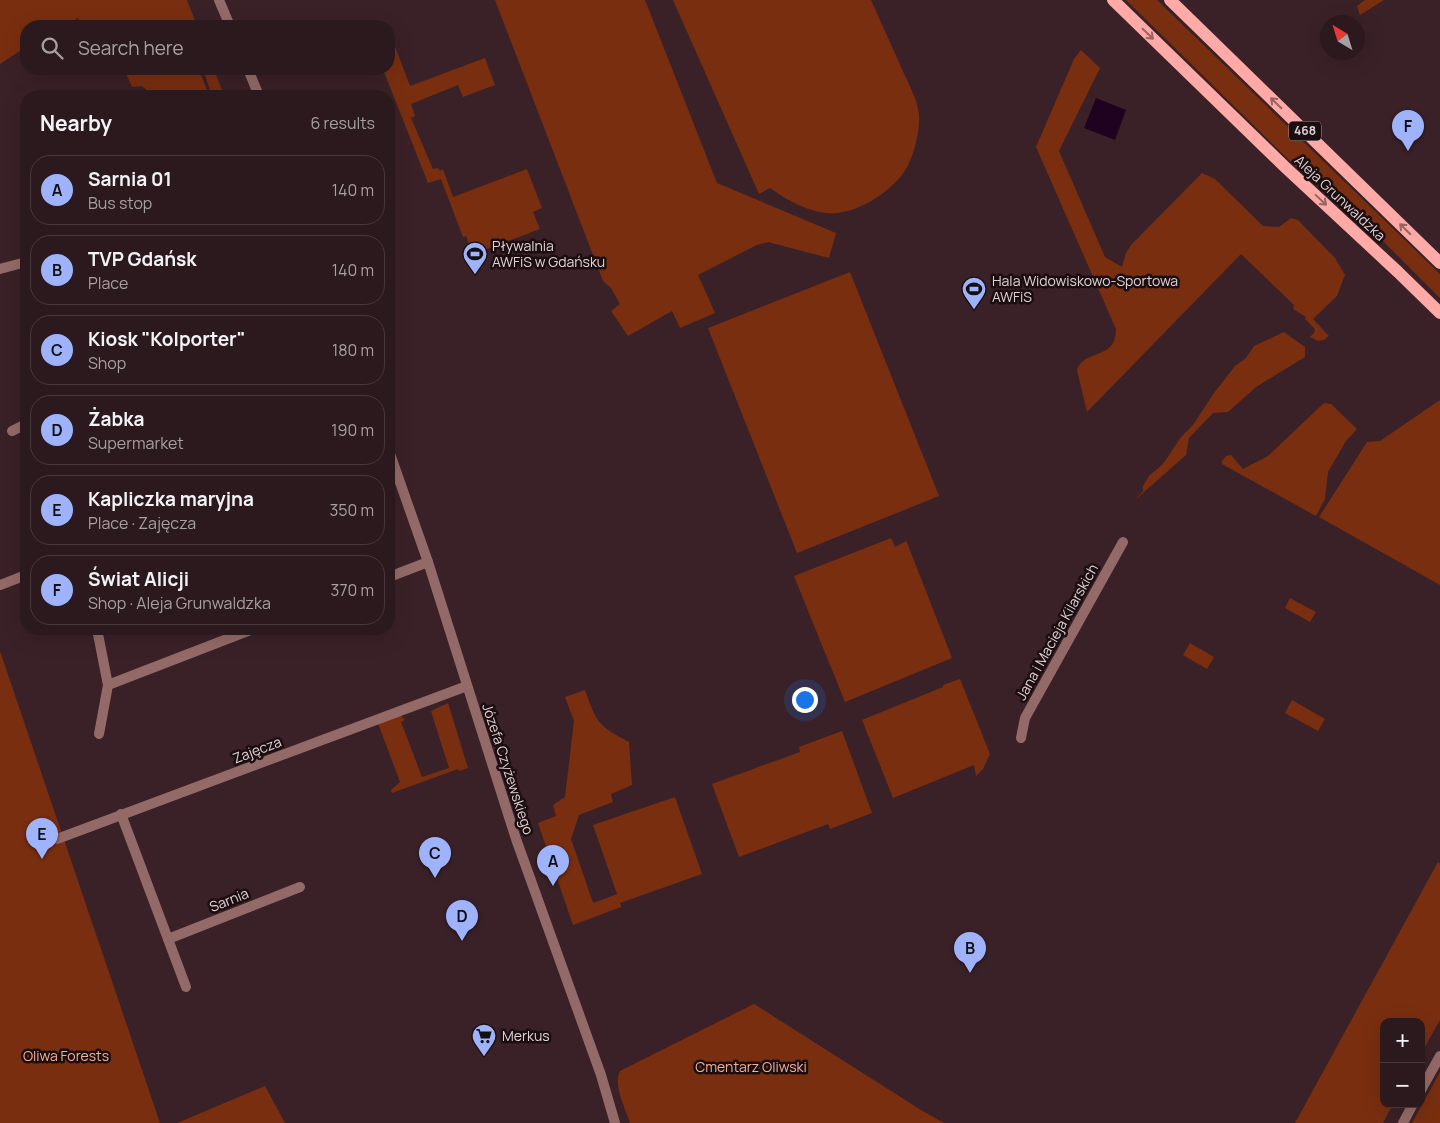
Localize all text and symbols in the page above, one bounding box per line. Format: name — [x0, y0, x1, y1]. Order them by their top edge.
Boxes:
north arrow — [1320, 15, 1365, 60]
search box — [20, 20, 395, 75]
one-way arrow — [1141, 28, 1154, 40]
icon: search — [38, 34, 66, 62]
text: Search here — [78, 35, 184, 61]
one-way arrow — [1271, 98, 1283, 110]
text: Nearby — [40, 109, 112, 137]
pin: F — [1392, 110, 1424, 151]
text: 6 results — [310, 112, 375, 134]
road number: 468 — [1289, 122, 1321, 140]
street label: Aleja Grunwaldzka — [1291, 151, 1390, 245]
text: Sarnia 01 — [88, 166, 172, 192]
text: A — [52, 179, 62, 201]
text: 140 m — [332, 179, 374, 201]
text: Bus stop — [88, 192, 152, 214]
one-way arrow — [1314, 194, 1327, 206]
one-way arrow — [1399, 223, 1412, 235]
place label: Pływalnia AWFiS w Gdańsku — [492, 236, 605, 271]
sports icon: Pływalnia AWFiS w Gdańsku — [462, 241, 488, 275]
text: TVP Gdańsk — [88, 246, 197, 272]
text: B — [52, 259, 62, 281]
text: 140 m — [332, 259, 374, 281]
place label: Hala Widowiskowo-Sportowa AWFiS — [992, 271, 1178, 306]
text: Place — [88, 272, 128, 294]
sports icon: Hala Widowiskowo-Sportowa AWFiS — [961, 276, 987, 310]
text: Kiosk "Kolporter" — [88, 326, 246, 352]
text: C — [51, 339, 63, 361]
text: 180 m — [332, 339, 374, 361]
text: Shop — [88, 352, 126, 374]
text: Żabka — [88, 406, 144, 432]
text: D — [51, 419, 63, 441]
text: 190 m — [331, 419, 374, 441]
text: Supermarket — [88, 432, 184, 454]
text: Kapliczka maryjna — [88, 486, 254, 512]
text: E — [52, 499, 62, 521]
text: 350 m — [329, 499, 374, 521]
text: Place · Zajęcza — [88, 512, 196, 534]
street label: Jana i Macieja Kilarskich — [1011, 560, 1102, 703]
text: Świat Alicji — [88, 566, 189, 592]
text: F — [53, 579, 61, 601]
text: 370 m — [331, 579, 374, 601]
text: Shop · Aleja Grunwaldzka — [88, 592, 271, 614]
your location — [792, 687, 818, 713]
street label: Józefa Czyżewskiego — [478, 701, 539, 837]
street label: Zajęcza — [230, 732, 284, 767]
pin: E — [26, 818, 58, 859]
pin: C — [419, 837, 451, 878]
pin: A — [537, 845, 569, 886]
street label: Sarnia — [206, 883, 251, 916]
pin: D — [446, 900, 478, 941]
pin: B — [954, 932, 986, 973]
map controls — [1380, 1018, 1425, 1108]
button: + — [1380, 1018, 1425, 1063]
supermarket icon: Merkus — [471, 1023, 497, 1057]
place label: Merkus — [502, 1026, 550, 1045]
park label: Oliwa Forests — [23, 1046, 109, 1065]
park label: Cmentarz Oliwski — [695, 1057, 807, 1076]
button: − — [1380, 1063, 1425, 1108]

